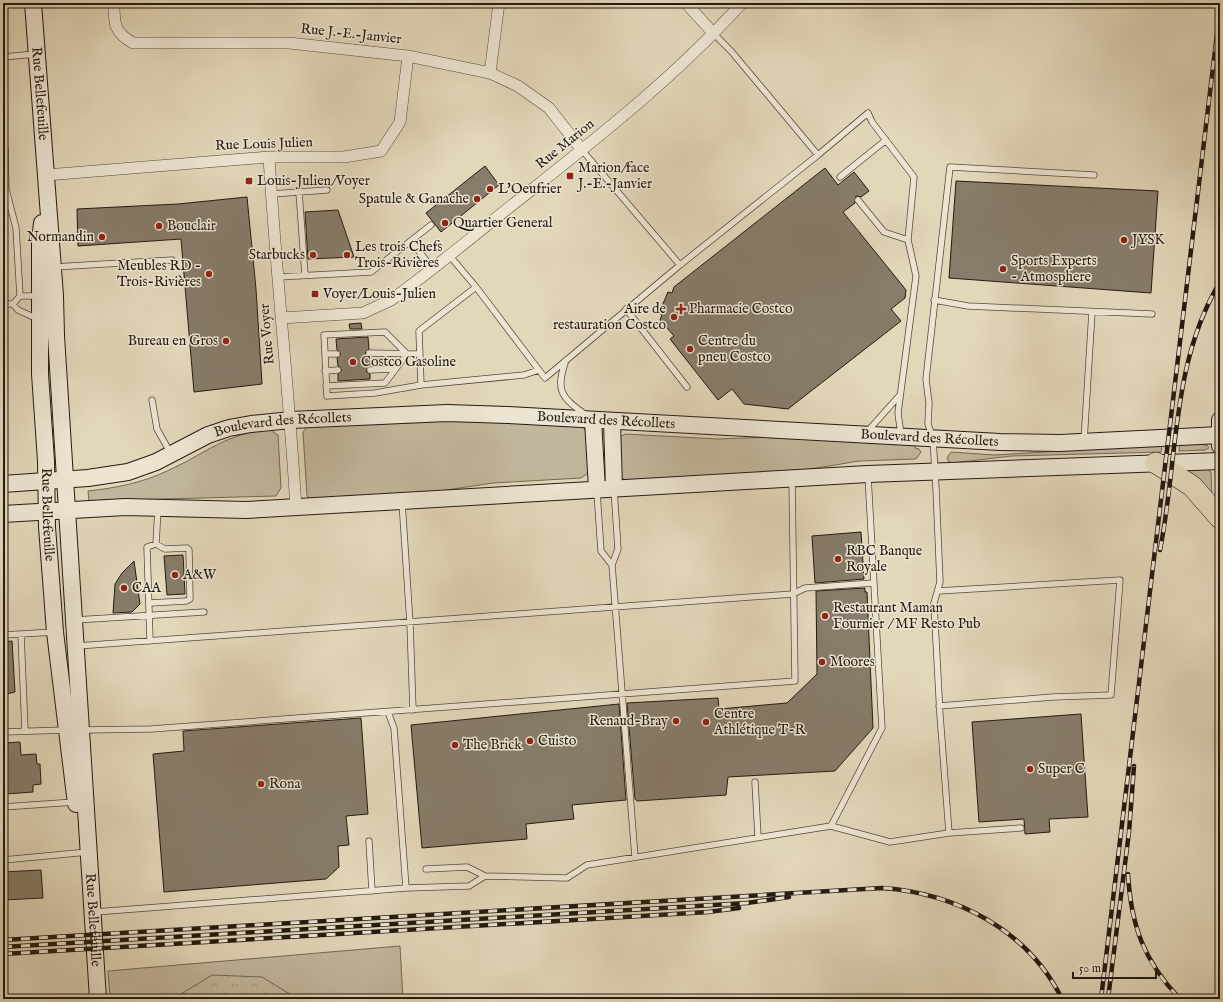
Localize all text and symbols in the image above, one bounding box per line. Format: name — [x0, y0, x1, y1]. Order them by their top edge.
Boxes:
street label: Rue J.-E.-Janvier — [300, 20, 402, 48]
street label: Rue Bellefeuille — [27, 46, 52, 142]
street label: Rue Marion — [532, 115, 598, 173]
street label: Rue Louis Julien — [215, 133, 314, 155]
place label: Marion/face J.-E.-Janvier — [576, 159, 652, 193]
marker: Marion/face J.-E.-Janvier — [565, 171, 575, 181]
place label: Louis-Julien/Voyer — [257, 172, 370, 190]
marker: Louis-Julien/Voyer — [244, 176, 254, 186]
place label: L'Oeufrier — [498, 180, 562, 198]
marker: L'Oeufrier — [485, 184, 495, 194]
place label: Spatule & Ganache — [359, 190, 470, 208]
marker: Spatule & Ganache — [472, 194, 482, 204]
place label: Quartier General — [453, 214, 553, 232]
place label: Bouclair — [167, 217, 216, 235]
marker: Quartier General — [440, 218, 450, 228]
marker: Bouclair — [154, 221, 164, 231]
place label: Normandin — [27, 228, 95, 246]
place label: JYSK — [1130, 231, 1165, 249]
marker: Normandin — [97, 232, 107, 242]
marker: JYSK — [1119, 235, 1129, 245]
place label: Les trois Chefs Trois-Rivières — [355, 238, 443, 272]
place label: Starbucks — [249, 246, 305, 264]
marker: Starbucks — [308, 250, 318, 260]
marker: Les trois Chefs Trois-Rivières — [342, 250, 352, 260]
place label: Sports Experts - Atmosphere — [1011, 252, 1097, 286]
place label: Meubles RD - Trois-Rivières — [117, 257, 201, 291]
marker: Sports Experts - Atmosphere — [998, 264, 1008, 274]
marker: Meubles RD - Trois-Rivières — [204, 269, 214, 279]
place label: Voyer/Louis-Julien — [322, 285, 436, 303]
marker: Voyer/Louis-Julien — [310, 289, 320, 299]
place label: Aire de restauration Costco — [553, 300, 667, 334]
place label: Pharmacie Costco — [689, 300, 793, 318]
street label: Rue Voyer — [255, 303, 279, 365]
marker: Pharmacie Costco — [676, 304, 686, 314]
marker: Aire de restauration Costco — [669, 312, 679, 322]
place label: Bureau en Gros — [128, 332, 218, 350]
place label: Centre du pneu Costco — [698, 332, 771, 366]
marker: Bureau en Gros — [221, 336, 231, 346]
marker: Centre du pneu Costco — [685, 344, 695, 354]
place label: Costco Gasoline — [361, 353, 457, 371]
marker: Costco Gasoline — [348, 357, 358, 367]
street label: Boulevard des Récollets — [212, 408, 352, 441]
street label: Boulevard des Récollets — [536, 408, 676, 433]
street label: Boulevard des Récollets — [860, 425, 999, 451]
street label: Rue Bellefeuille — [37, 468, 59, 563]
place label: RBC Banque Royale — [846, 542, 923, 576]
marker: RBC Banque Royale — [833, 554, 843, 564]
place label: A&W — [182, 566, 217, 584]
marker: A&W — [170, 570, 180, 580]
place label: CAA — [132, 579, 161, 597]
marker: CAA — [119, 583, 129, 593]
place label: Restaurant Maman Fournier / MF Resto Pub — [833, 599, 981, 633]
marker: Restaurant Maman Fournier / MF Resto Pub — [820, 611, 830, 621]
place label: Moores — [830, 653, 875, 671]
marker: Moores — [817, 657, 827, 667]
place label: Centre Athlétique T-R — [713, 705, 806, 739]
place label: Renaud-Bray — [589, 712, 668, 730]
marker: Renaud-Bray — [671, 716, 681, 726]
marker: Centre Athlétique T-R — [701, 717, 711, 727]
place label: Cuisto — [538, 732, 577, 750]
place label: The Brick — [463, 736, 522, 754]
marker: Cuisto — [525, 736, 535, 746]
marker: The Brick — [450, 740, 460, 750]
place label: Super C — [1038, 760, 1085, 778]
marker: Super C — [1025, 764, 1035, 774]
place label: Rona — [269, 775, 302, 793]
marker: Rona — [256, 779, 266, 789]
street label: Rue Bellefeuille — [81, 873, 105, 968]
scale bar — [1073, 954, 1156, 980]
text: 50 m — [1079, 961, 1101, 976]

